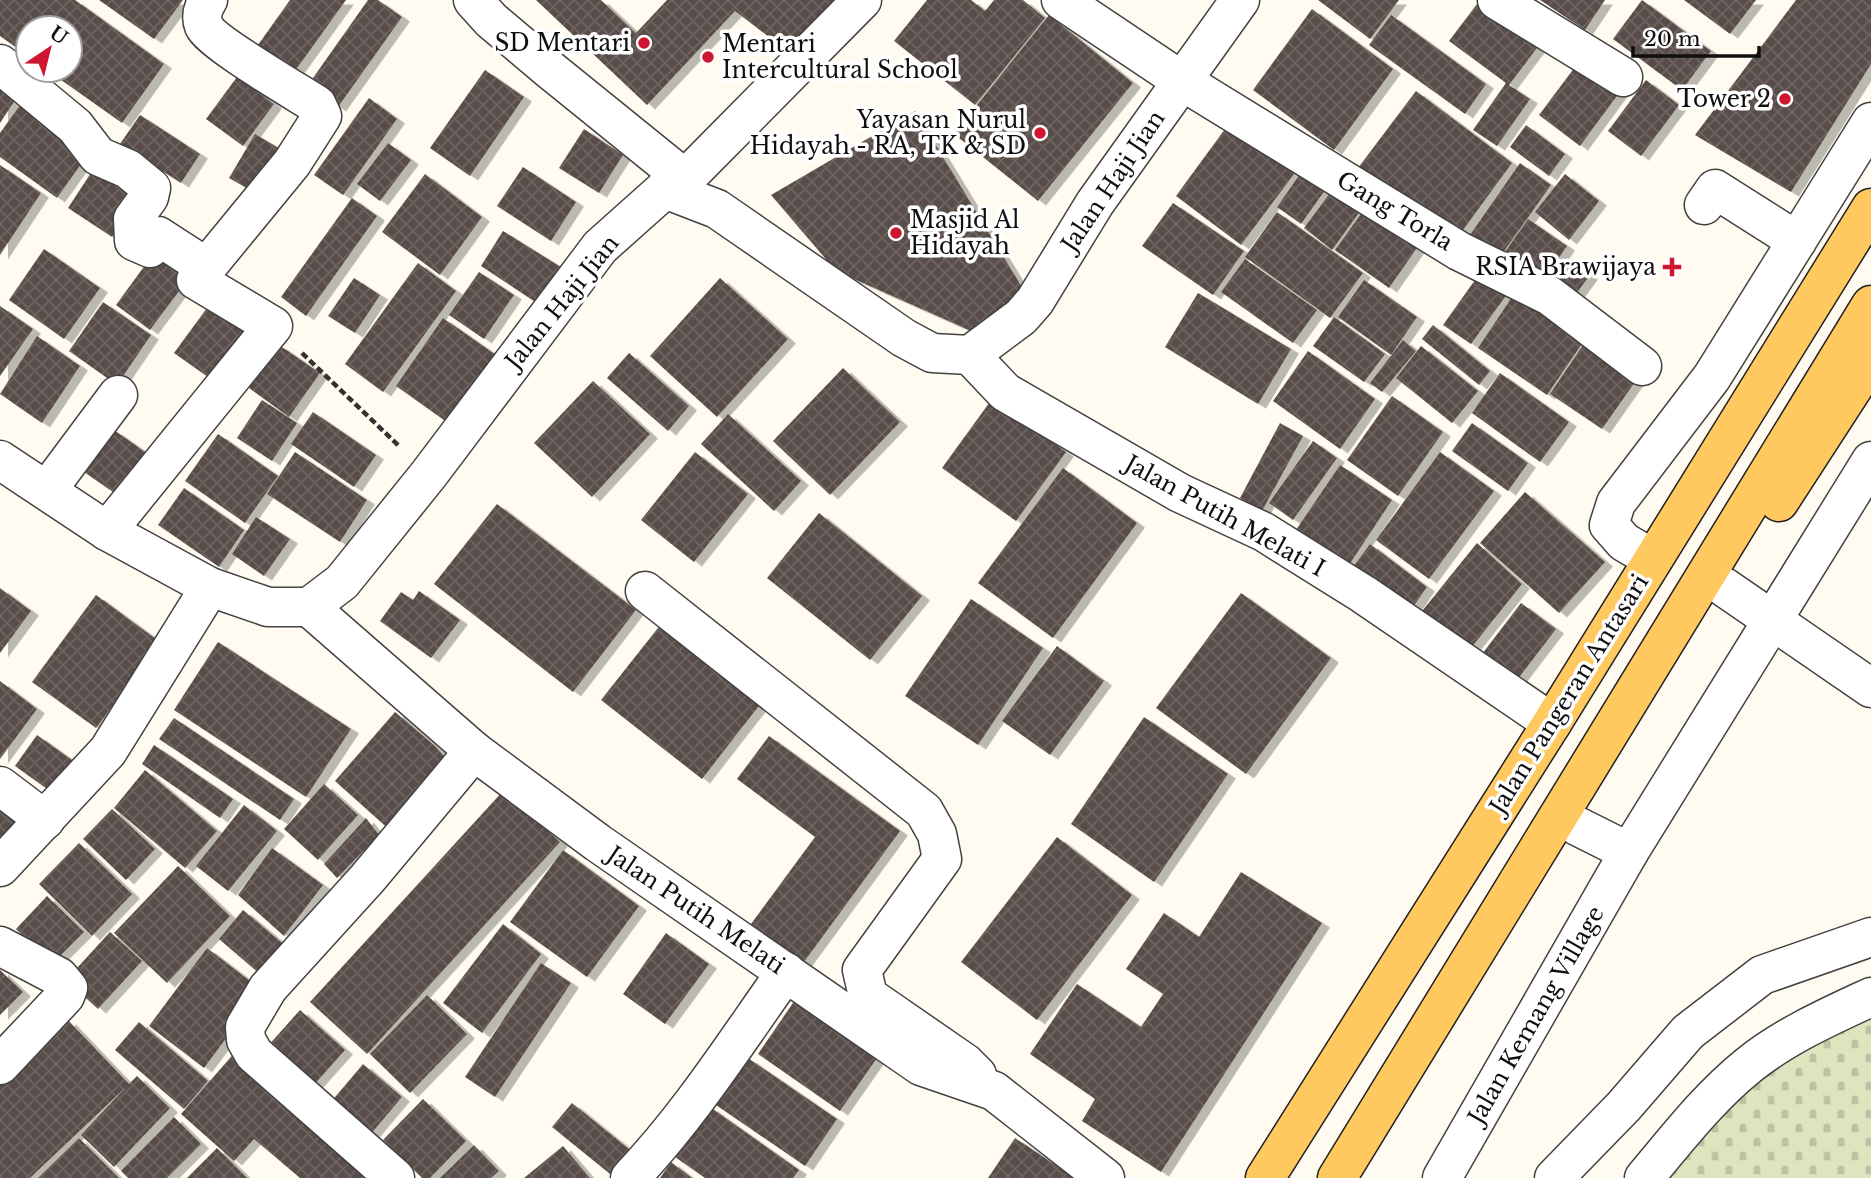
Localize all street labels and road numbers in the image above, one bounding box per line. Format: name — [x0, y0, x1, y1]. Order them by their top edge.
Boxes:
street label: Jalan Haji Jian — [1054, 105, 1171, 259]
street label: Gang Torla — [1332, 165, 1458, 257]
street label: Jalan Haji Jian — [498, 229, 625, 377]
street label: Jalan Putih Melati I — [1117, 448, 1330, 583]
street label: Jalan Pangeran Antasari — [1482, 569, 1654, 821]
street label: Jalan Putih Melati — [599, 838, 790, 980]
street label: Jalan Kemang Village — [1461, 901, 1610, 1132]

